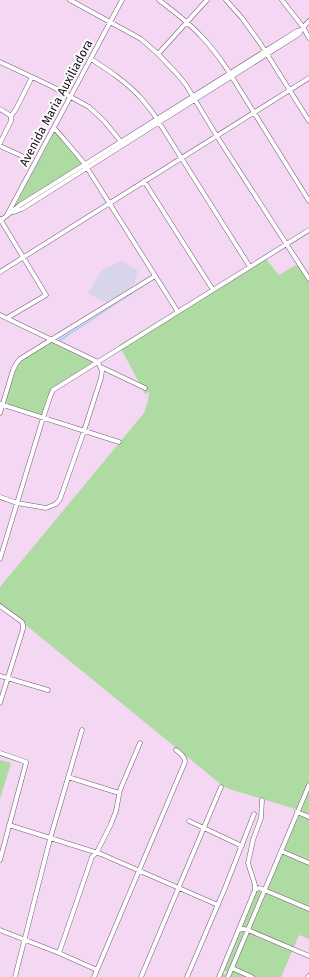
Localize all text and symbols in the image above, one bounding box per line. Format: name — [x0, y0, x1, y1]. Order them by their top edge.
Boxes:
street label: Avenida Maria Auxiliadora — [17, 37, 95, 169]

